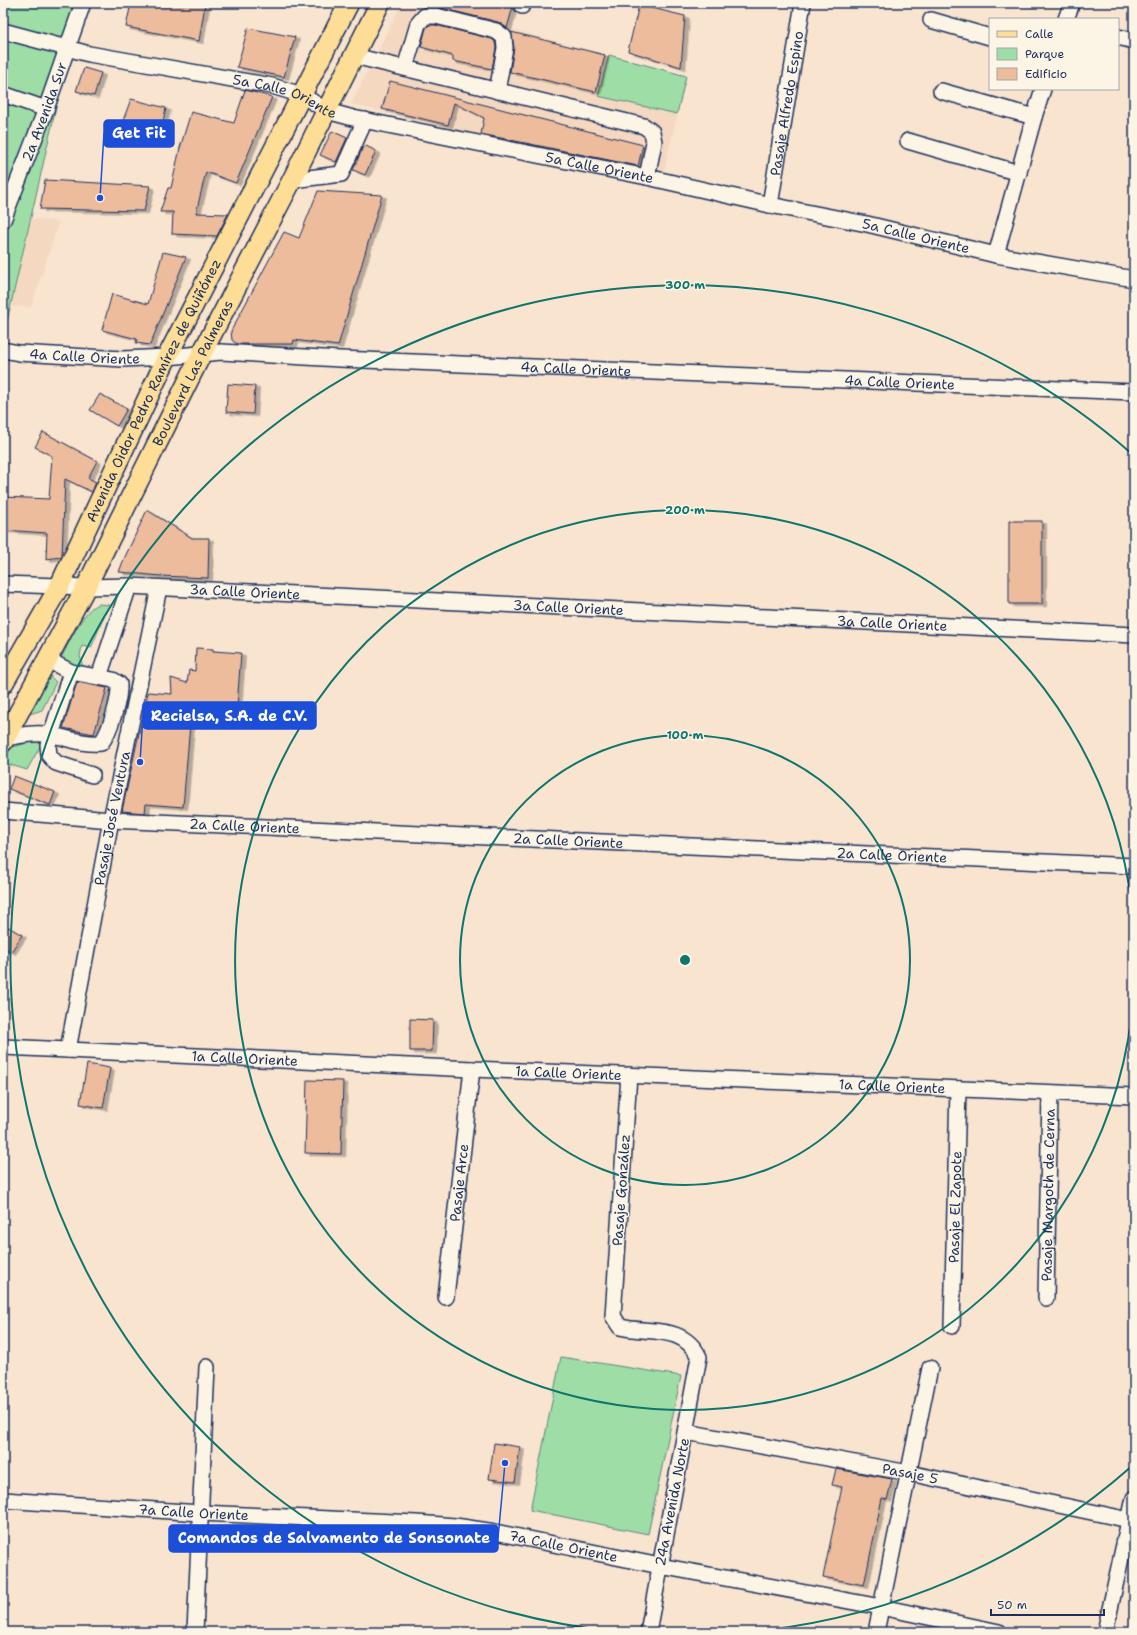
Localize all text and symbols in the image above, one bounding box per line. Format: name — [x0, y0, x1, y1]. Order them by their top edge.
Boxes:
legend — [989, 18, 1119, 90]
text: Calle — [1025, 26, 1054, 42]
street label: Pasaje Alfredo Espino — [766, 30, 807, 177]
text: Parque — [1025, 46, 1064, 62]
street label: 2a Avenida Sur — [18, 59, 71, 164]
text: Edificio — [1025, 66, 1067, 82]
street label: 5a Calle Oriente — [231, 70, 338, 122]
callout: Get Fit — [104, 120, 174, 147]
text: Get Fit — [112, 123, 166, 143]
street label: 5a Calle Oriente — [544, 148, 655, 187]
street label: 5a Calle Oriente — [861, 214, 972, 257]
street label: Avenida Oidor Pedro Ramírez de Quiñónez — [82, 256, 225, 525]
text: 300 m — [665, 277, 705, 293]
street label: Boulevard Las Palmeras — [148, 297, 237, 449]
street label: 4a Calle Oriente — [29, 345, 140, 368]
street label: 4a Calle Oriente — [520, 358, 632, 380]
street label: 4a Calle Oriente — [844, 371, 955, 394]
text: 200 m — [665, 502, 705, 518]
street label: 3a Calle Oriente — [189, 580, 301, 603]
street label: 3a Calle Oriente — [513, 596, 624, 619]
street label: 3a Calle Oriente — [836, 612, 948, 635]
callout: Recielsa, S.A. de C.V. — [143, 702, 316, 729]
text: Recielsa, S.A. de C.V. — [151, 706, 307, 726]
text: 100 m — [667, 727, 704, 743]
street label: Pasaje José Ventura — [90, 749, 134, 887]
street label: 2a Calle Oriente — [189, 815, 300, 837]
street label: 2a Calle Oriente — [512, 829, 624, 852]
street label: 2a Calle Oriente — [836, 844, 948, 867]
centre of rings — [678, 953, 692, 967]
street label: 1a Calle Oriente — [191, 1047, 299, 1070]
street label: 1a Calle Oriente — [515, 1062, 622, 1084]
street label: 1a Calle Oriente — [838, 1075, 946, 1097]
street label: Pasaje Margoth de Cerna — [1037, 1108, 1059, 1282]
street label: Pasaje González — [608, 1133, 634, 1247]
street label: Pasaje Arce — [446, 1143, 472, 1223]
street label: Pasaje El Zapote — [945, 1151, 965, 1263]
street label: 24a Avenida Norte — [651, 1436, 693, 1568]
street label: Pasaje 5 — [881, 1459, 940, 1488]
street label: 7a Calle Oriente — [138, 1500, 249, 1524]
callout: Comandos de Salvamento de Sonsonate — [169, 1525, 498, 1552]
street label: 7a Calle Oriente — [507, 1526, 619, 1566]
text: Comandos de Salvamento de Sonsonate — [178, 1528, 490, 1548]
scale bar — [991, 1591, 1104, 1617]
text: 50 m — [997, 1597, 1027, 1613]

